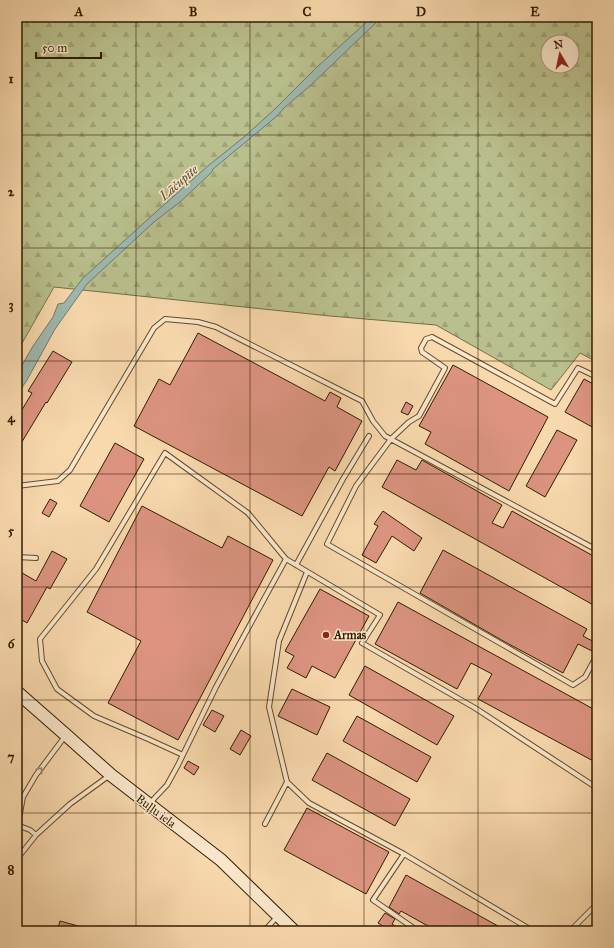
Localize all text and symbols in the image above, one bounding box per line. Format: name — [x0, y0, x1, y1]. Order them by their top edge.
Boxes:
text: A — [74, 4, 84, 20]
text: B — [189, 4, 198, 20]
text: C — [303, 4, 312, 20]
text: D — [416, 4, 426, 20]
text: E — [530, 4, 540, 20]
scale bar — [36, 34, 101, 60]
north arrow — [540, 34, 580, 74]
text: N — [553, 37, 565, 52]
text: 50 m — [42, 41, 67, 55]
text: 1 — [8, 71, 14, 87]
water label: Lāčupīte — [156, 161, 202, 205]
text: 2 — [8, 184, 15, 200]
text: 3 — [8, 297, 14, 313]
text: 4 — [7, 410, 15, 426]
text: 5 — [8, 523, 15, 539]
place label: Armas — [333, 628, 367, 642]
marker: Armas — [321, 630, 331, 640]
text: 6 — [8, 636, 16, 652]
text: 7 — [8, 749, 15, 765]
one-way arrow — [36, 767, 43, 774]
street label: Buļļu iela — [133, 791, 179, 831]
text: 8 — [8, 862, 15, 878]

